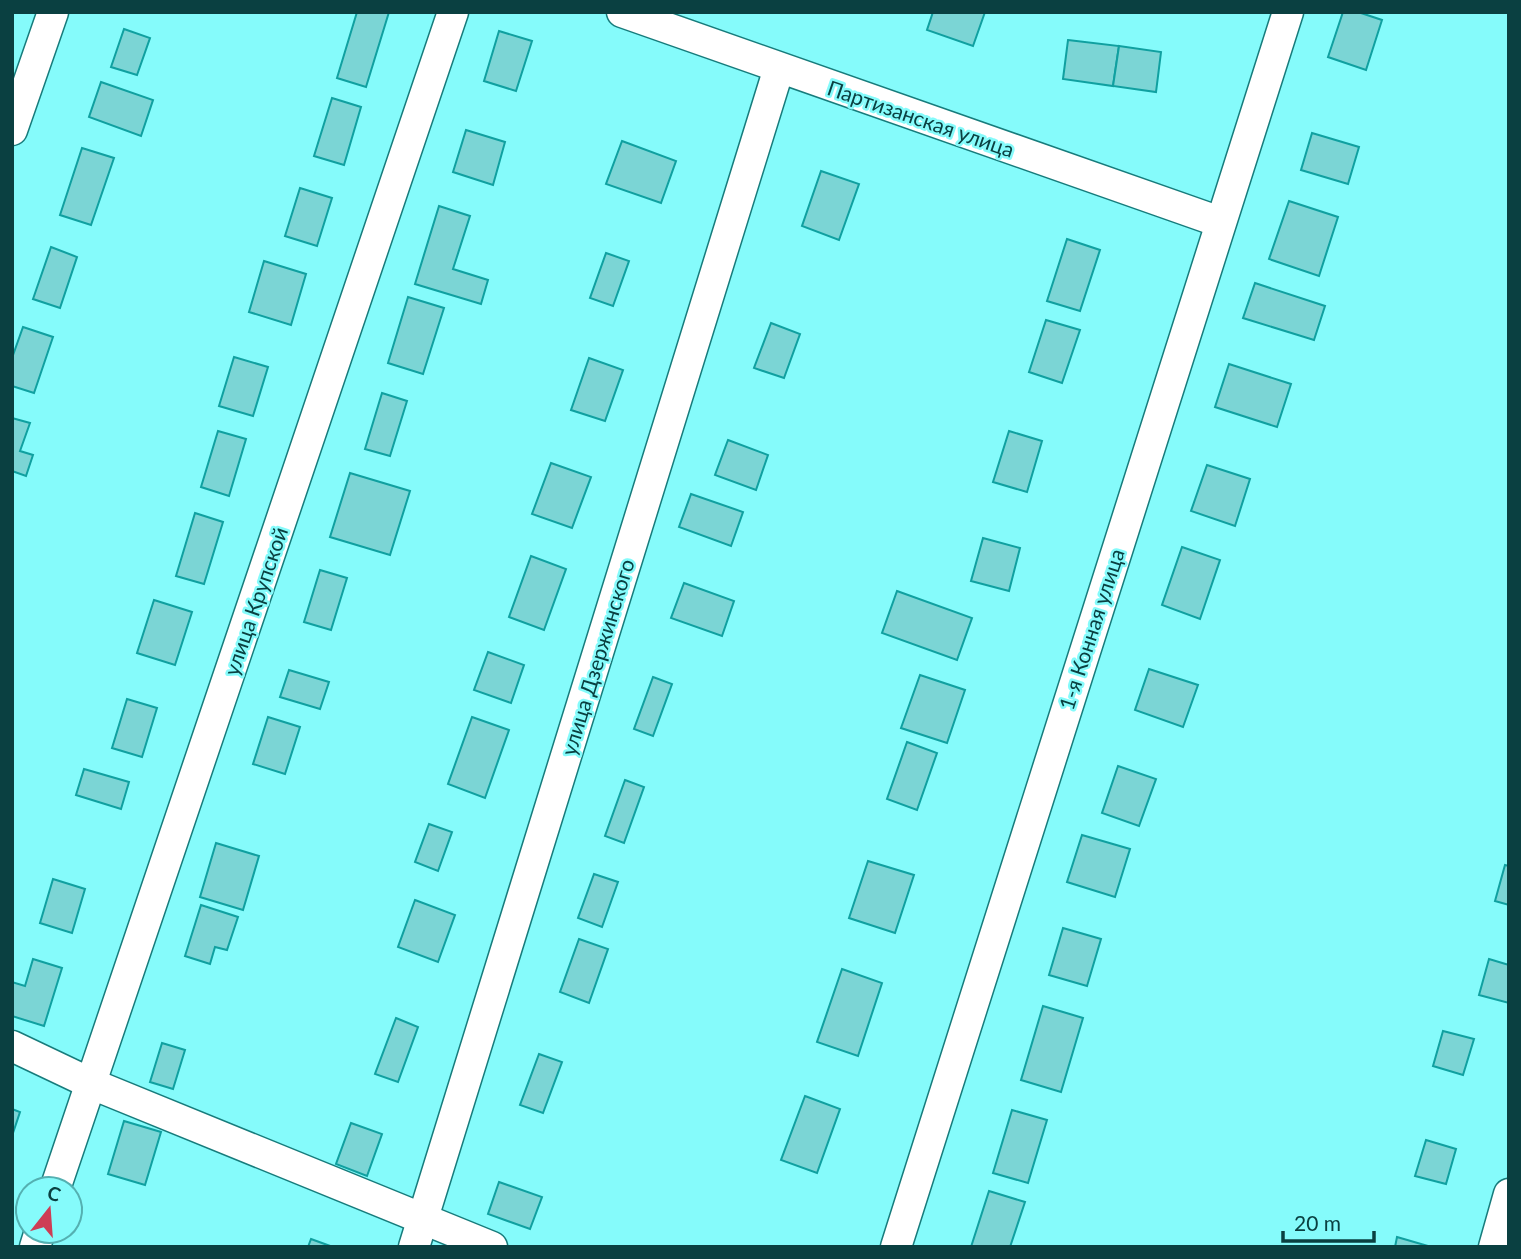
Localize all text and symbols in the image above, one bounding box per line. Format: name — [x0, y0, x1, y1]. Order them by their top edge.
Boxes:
street label: Партизанская улица — [824, 74, 1018, 162]
street label: улица Крупской — [218, 524, 292, 678]
street label: 1-я Конная улица — [1053, 545, 1129, 713]
street label: улица Дзержинского — [555, 556, 639, 758]
north arrow — [14, 1175, 84, 1245]
text: С — [45, 1180, 64, 1206]
scale bar — [1283, 1200, 1374, 1244]
text: 20 m — [1294, 1210, 1341, 1235]

